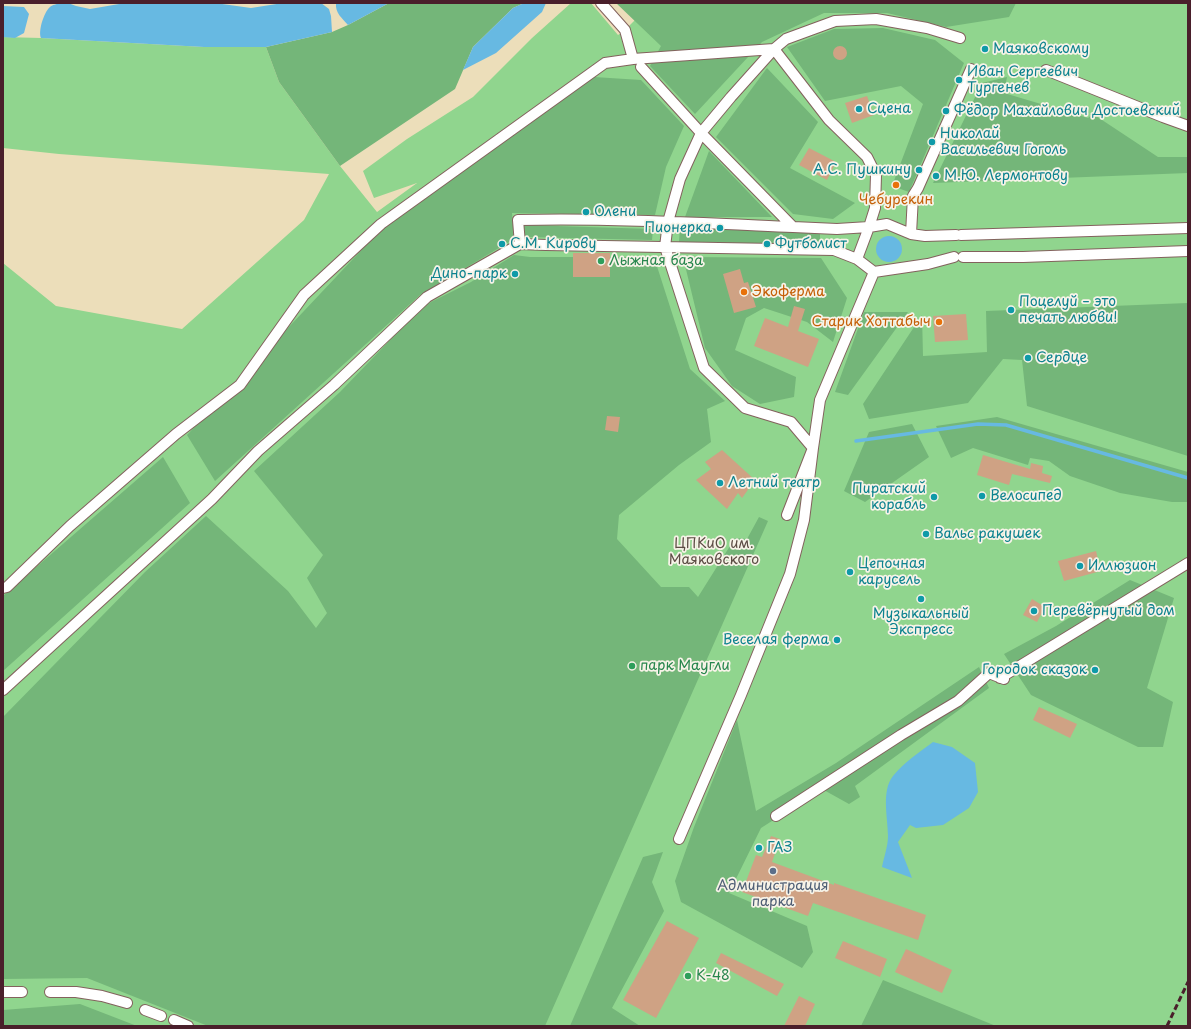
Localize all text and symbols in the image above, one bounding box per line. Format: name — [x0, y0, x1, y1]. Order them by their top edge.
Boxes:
place label: Маяковскому — [993, 41, 1089, 57]
marker: Маяковскому — [980, 44, 990, 54]
place label: Иван Сергеевич Тургенев — [967, 64, 1078, 96]
marker: Иван Сергеевич Тургенев — [954, 75, 964, 85]
place label: Сцена — [867, 101, 911, 117]
place label: Фёдор Махайлович Достоевский — [954, 103, 1180, 119]
marker: Сцена — [854, 104, 864, 114]
marker: Фёдор Махайлович Достоевский — [941, 106, 951, 116]
place label: Николай Васильевич Гоголь — [940, 126, 1066, 158]
marker: Николай Васильевич Гоголь — [927, 137, 937, 147]
place label: А.С. Пушкину — [813, 162, 911, 178]
marker: А.С. Пушкину — [914, 165, 924, 175]
place label: М.Ю. Лермонтову — [944, 168, 1068, 184]
marker: М.Ю. Лермонтову — [931, 171, 941, 181]
marker: Чебурекин — [891, 180, 901, 190]
place label: Чебурекин — [859, 192, 933, 208]
place label: Олени — [594, 204, 636, 220]
marker: Олени — [581, 207, 591, 217]
place label: Пионерка — [645, 220, 712, 236]
marker: Пионерка — [715, 223, 725, 233]
place label: С.М. Кирову — [510, 236, 596, 252]
place label: Футболист — [775, 236, 847, 252]
marker: С.М. Кирову — [497, 239, 507, 249]
marker: Футболист — [762, 239, 772, 249]
place label: Лыжная база — [609, 253, 703, 269]
marker: Лыжная база — [596, 256, 606, 266]
place label: Дино-парк — [431, 266, 507, 282]
marker: Дино-парк — [510, 269, 520, 279]
place label: Экоферма — [752, 284, 825, 300]
marker: Экоферма — [739, 287, 749, 297]
place label: Поцелуй – это печать любви! — [1019, 294, 1117, 326]
marker: Поцелуй – это печать любви! — [1006, 305, 1016, 315]
place label: Старик Хоттабыч — [812, 314, 931, 330]
marker: Старик Хоттабыч — [934, 317, 944, 327]
place label: Сердце — [1036, 350, 1087, 366]
marker: Сердце — [1023, 353, 1033, 363]
place label: Летний театр — [728, 475, 820, 491]
marker: Летний театр — [715, 478, 725, 488]
place label: Пиратский корабль — [852, 481, 926, 514]
place label: Велосипед — [990, 488, 1062, 504]
marker: Велосипед — [977, 491, 987, 501]
marker: Пиратский корабль — [929, 492, 939, 502]
place label: Вальс ракушек — [934, 526, 1041, 542]
marker: Вальс ракушек — [921, 529, 931, 539]
park label: ЦПКиО им. Маяковского — [669, 536, 759, 568]
place label: Цепочная карусель — [858, 556, 925, 588]
place label: Иллюзион — [1088, 558, 1157, 574]
marker: Иллюзион — [1075, 561, 1085, 571]
marker: Цепочная карусель — [845, 567, 855, 577]
marker: Музыкальный Экспресс — [916, 594, 926, 604]
place label: Перевёрнутый дом — [1042, 603, 1175, 619]
place label: Музыкальный Экспресс — [873, 606, 969, 638]
marker: Перевёрнутый дом — [1029, 606, 1039, 616]
place label: Веселая ферма — [723, 632, 829, 648]
marker: Веселая ферма — [832, 635, 842, 645]
place label: парк Маугли — [640, 658, 730, 674]
marker: парк Маугли — [627, 661, 637, 671]
place label: Городок сказок — [982, 662, 1087, 678]
marker: Городок сказок — [1090, 665, 1100, 675]
place label: ГАЗ — [767, 840, 792, 856]
marker: ГАЗ — [754, 843, 764, 853]
marker: Администрация парка — [768, 866, 778, 876]
place label: Администрация парка — [717, 878, 829, 910]
place label: К-48 — [696, 968, 730, 984]
marker: К-48 — [683, 971, 693, 981]

